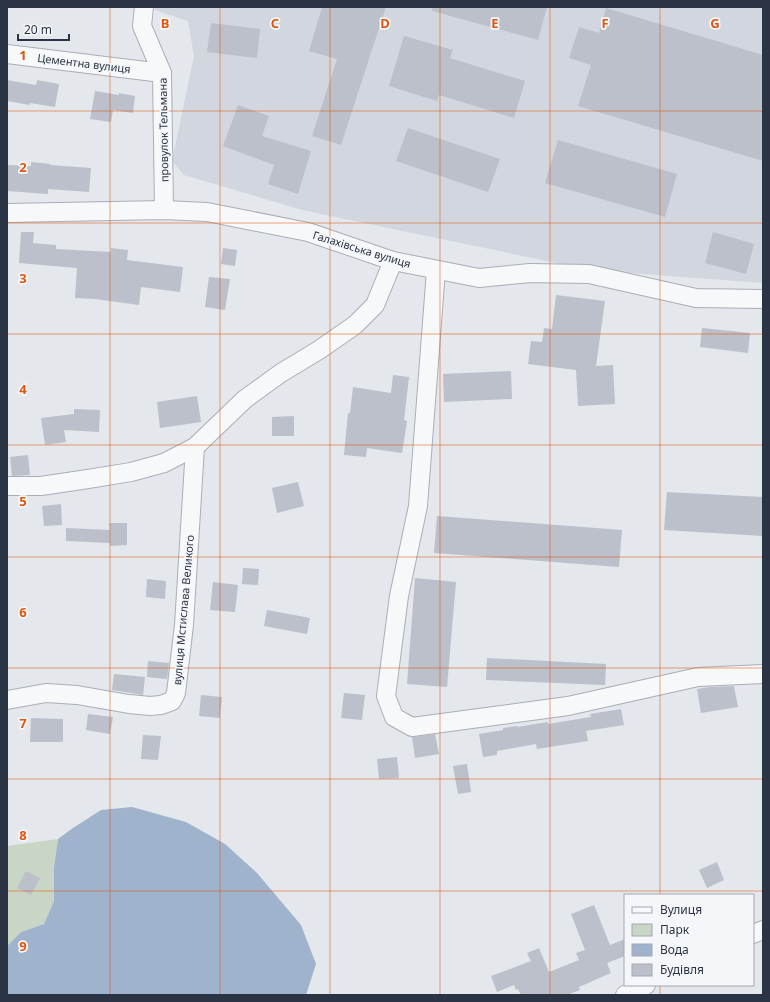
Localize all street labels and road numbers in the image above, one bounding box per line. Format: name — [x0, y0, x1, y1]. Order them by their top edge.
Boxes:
street label: Цементна вулиця — [37, 50, 131, 76]
street label: провулок Тельмана — [155, 78, 171, 182]
street label: Галахівська вулиця — [311, 227, 413, 271]
street label: вулиця Мстислава Великого — [169, 534, 197, 686]

